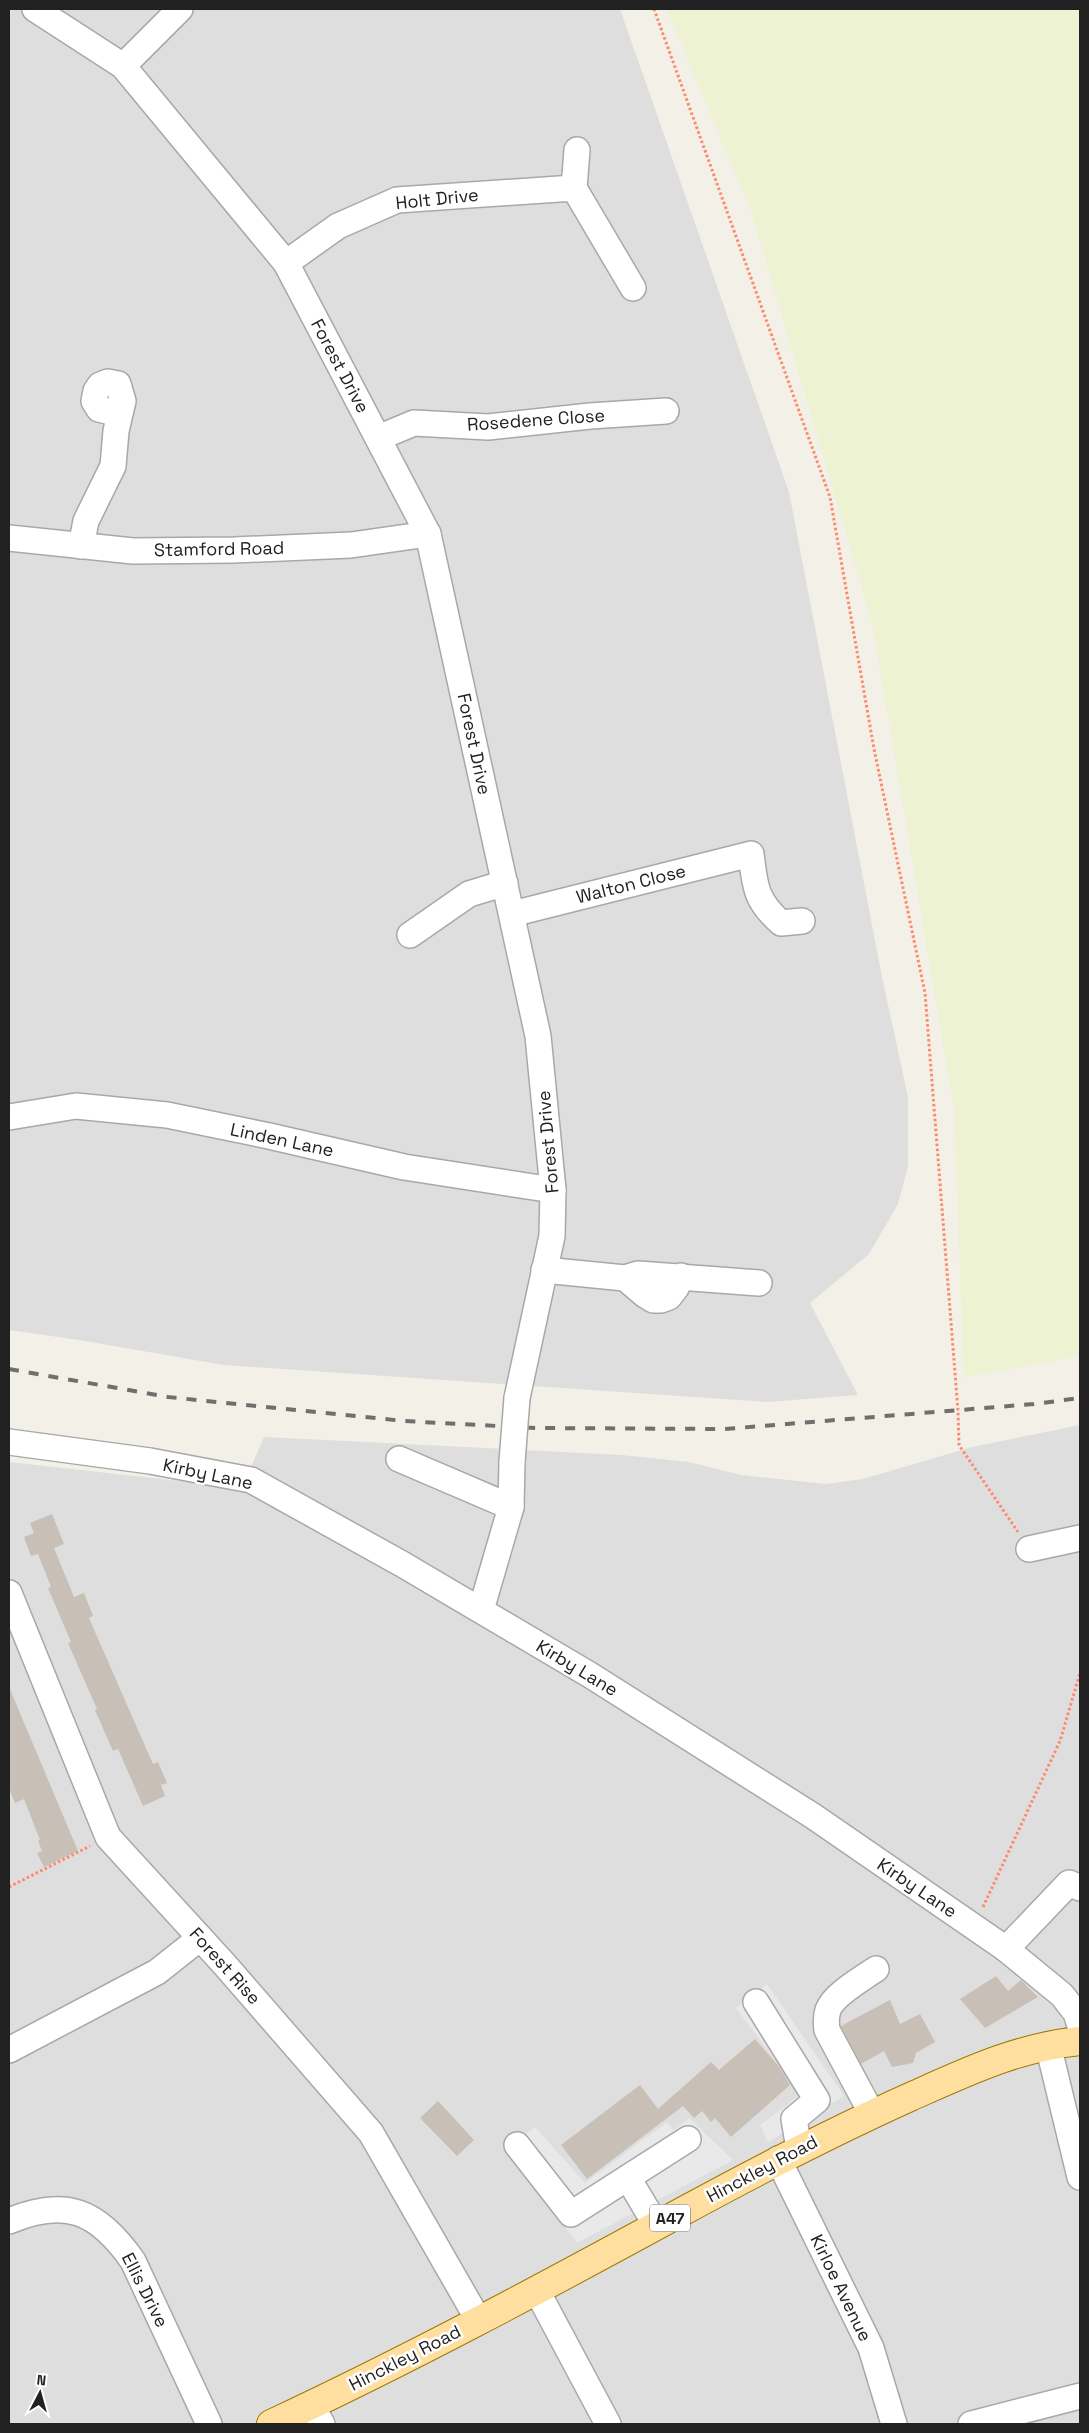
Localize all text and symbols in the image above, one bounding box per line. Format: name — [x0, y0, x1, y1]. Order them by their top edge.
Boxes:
street label: Holt Drive — [394, 183, 480, 214]
street label: Forest Drive — [306, 315, 375, 417]
street label: Rosedene Close — [466, 403, 606, 436]
street label: Stamford Road — [154, 536, 284, 561]
street label: Forest Drive — [453, 691, 496, 797]
street label: Walton Close — [574, 859, 688, 908]
street label: Forest Drive — [532, 1090, 563, 1194]
street label: Linden Lane — [228, 1117, 336, 1162]
street label: Kirby Lane — [161, 1453, 255, 1494]
street label: Kirby Lane — [532, 1634, 622, 1701]
street label: Kirby Lane — [873, 1853, 962, 1923]
street label: Forest Rise — [185, 1922, 266, 2009]
street label: Hinckley Road — [702, 2130, 821, 2207]
road number: A47 — [650, 2204, 690, 2232]
street label: Kirloe Avenue — [806, 2230, 877, 2345]
street label: Ellis Drive — [117, 2249, 174, 2331]
street label: Hinckley Road — [345, 2319, 465, 2396]
north arrow — [15, 2368, 65, 2418]
text: N — [36, 2371, 47, 2390]

